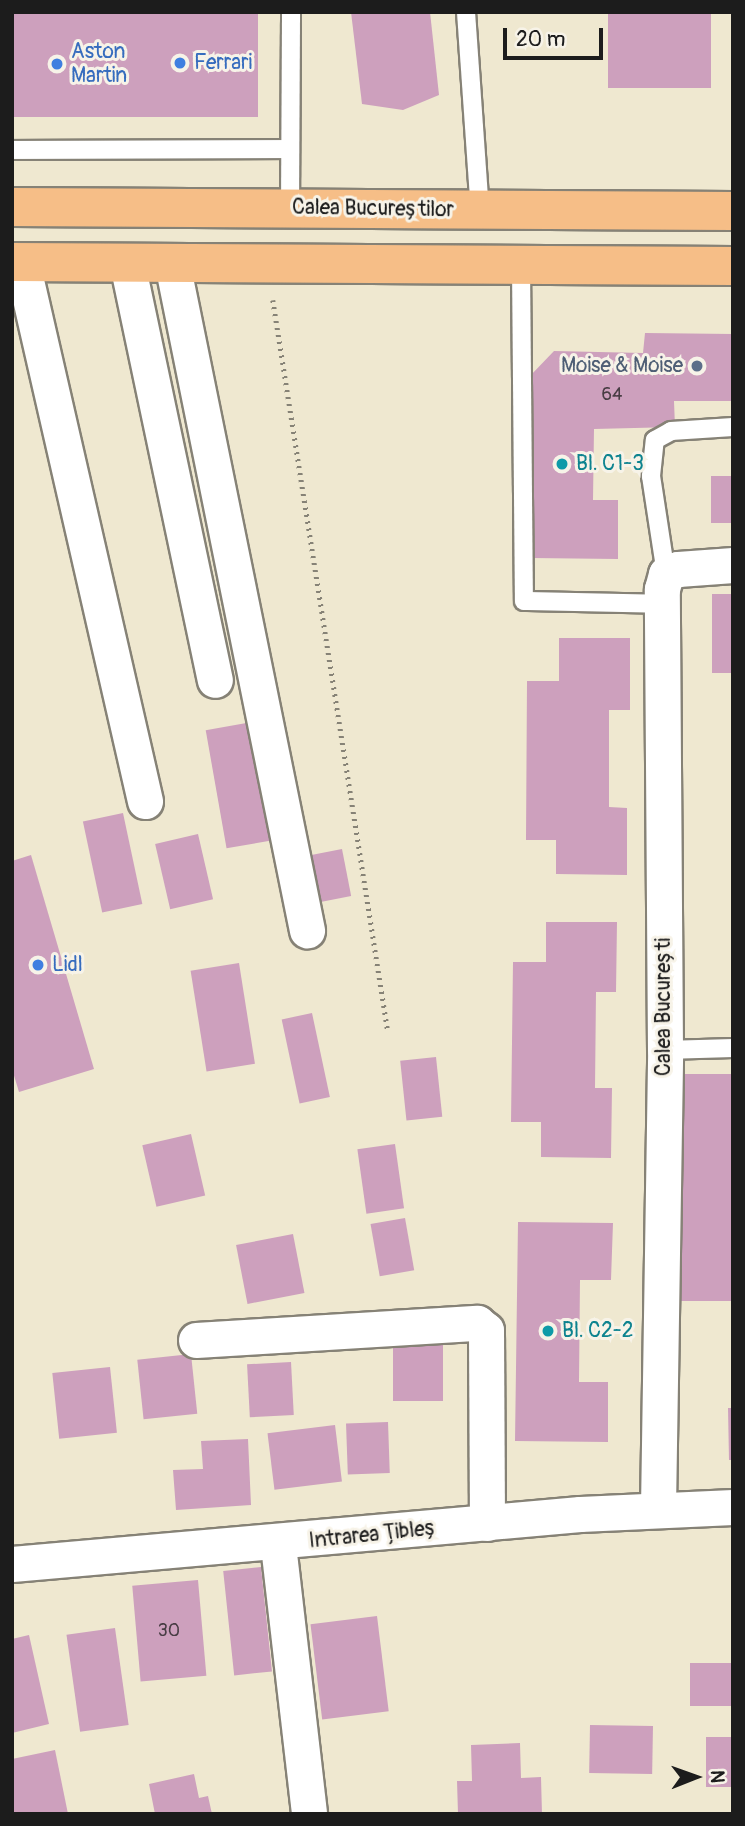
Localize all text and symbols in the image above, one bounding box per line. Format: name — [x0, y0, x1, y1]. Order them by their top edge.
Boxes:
scale bar — [507, 14, 607, 58]
text: 20 m — [516, 26, 565, 53]
place label: Aston Martin — [71, 39, 127, 89]
place label: Ferrari — [194, 50, 252, 76]
marker: Ferrari — [172, 55, 188, 71]
marker: Aston Martin — [49, 56, 65, 72]
street label: Calea Bucureștilor — [292, 195, 454, 223]
place label: Moise & Moise — [561, 353, 683, 379]
marker: Moise & Moise — [689, 358, 705, 374]
house number: 64 — [602, 384, 622, 406]
place label: Bl. C1-3 — [576, 451, 644, 477]
marker: Bl. C1-3 — [554, 456, 570, 472]
street label: Calea București — [651, 938, 677, 1076]
place label: Lidl — [52, 952, 83, 978]
marker: Lidl — [30, 957, 46, 973]
place label: Bl. C2-2 — [562, 1318, 633, 1344]
marker: Bl. C2-2 — [540, 1323, 556, 1339]
street label: Intrarea Țibleș — [308, 1516, 438, 1554]
house number: 30 — [158, 1620, 180, 1642]
north arrow — [661, 1742, 731, 1812]
text: N — [705, 1770, 729, 1783]

